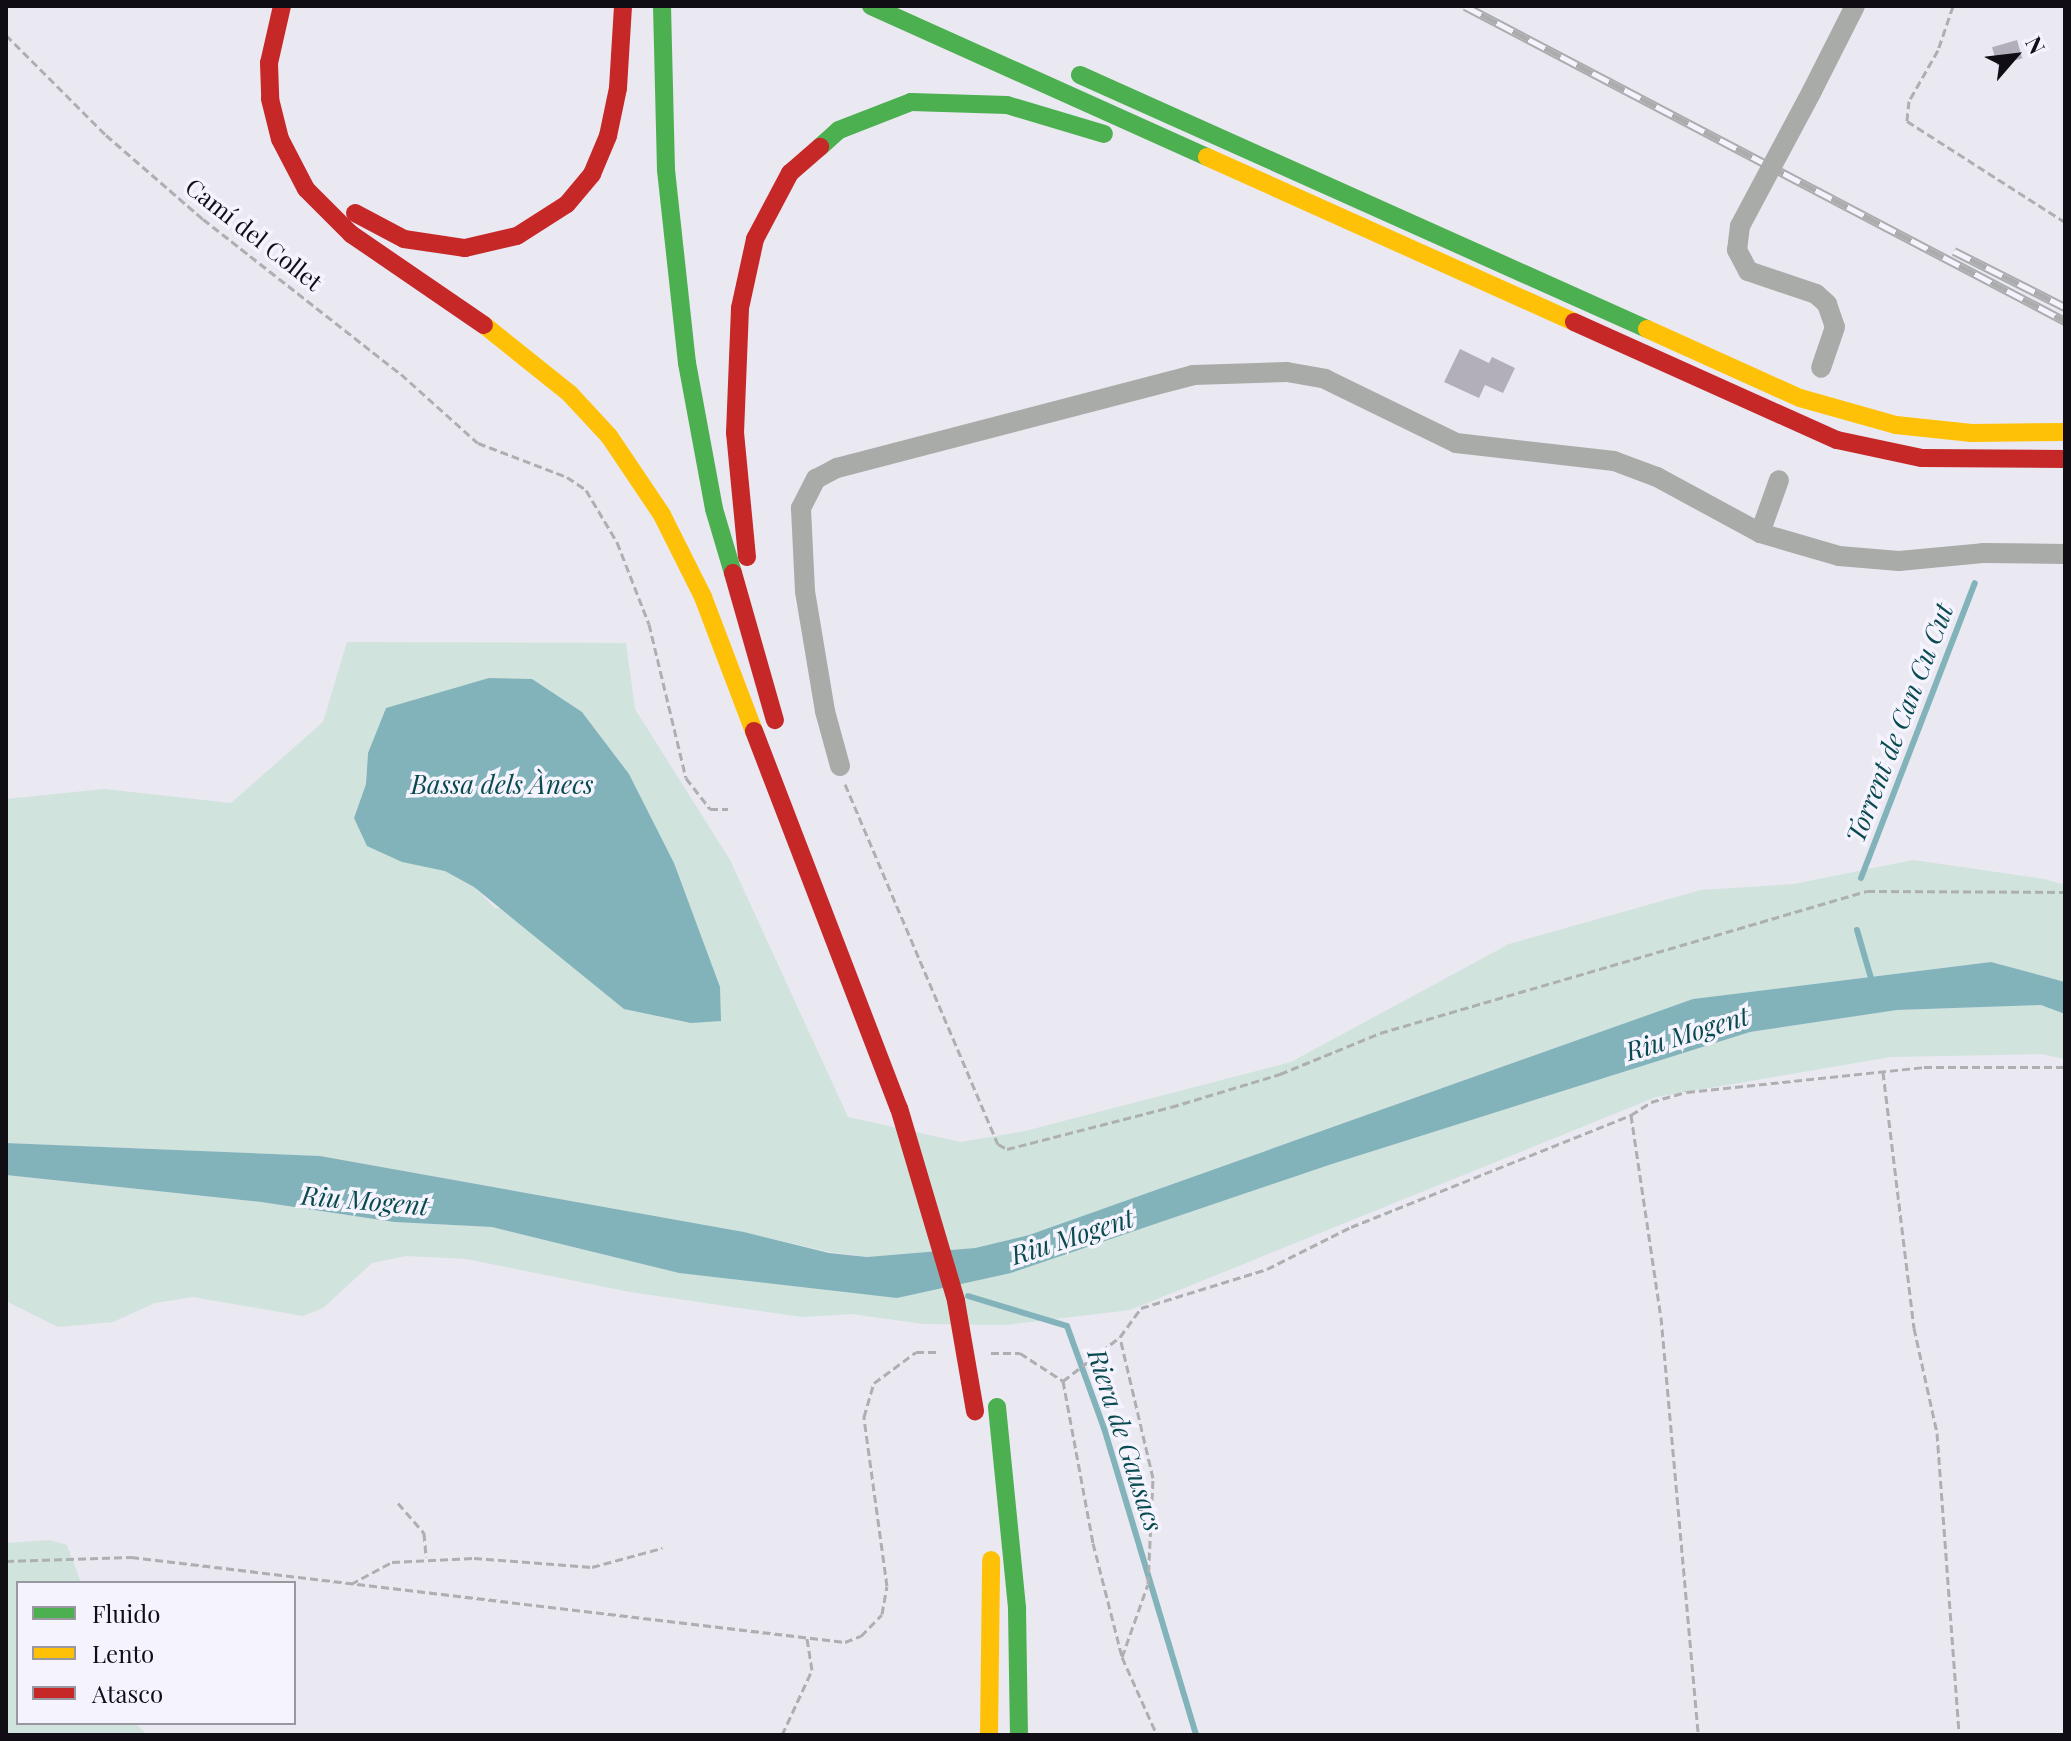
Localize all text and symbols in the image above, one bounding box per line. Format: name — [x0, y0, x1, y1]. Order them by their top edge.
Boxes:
north arrow — [1975, 16, 2055, 96]
text: N — [2019, 31, 2053, 59]
street label: Camí del Collet — [180, 172, 328, 296]
water label: Torrent de Can Cu Cut — [1839, 599, 1959, 847]
water label: Bassa dels Ànecs — [411, 768, 593, 800]
water label: Riu Mogent — [1621, 999, 1753, 1067]
water label: Riu Mogent — [300, 1179, 430, 1221]
water label: Riu Mogent — [1006, 1201, 1138, 1271]
water label: Riera de Gausacs — [1082, 1345, 1170, 1535]
legend — [16, 1581, 296, 1725]
text: Fluido — [92, 1597, 160, 1629]
text: Lento — [92, 1637, 154, 1669]
text: Atasco — [92, 1677, 163, 1709]

